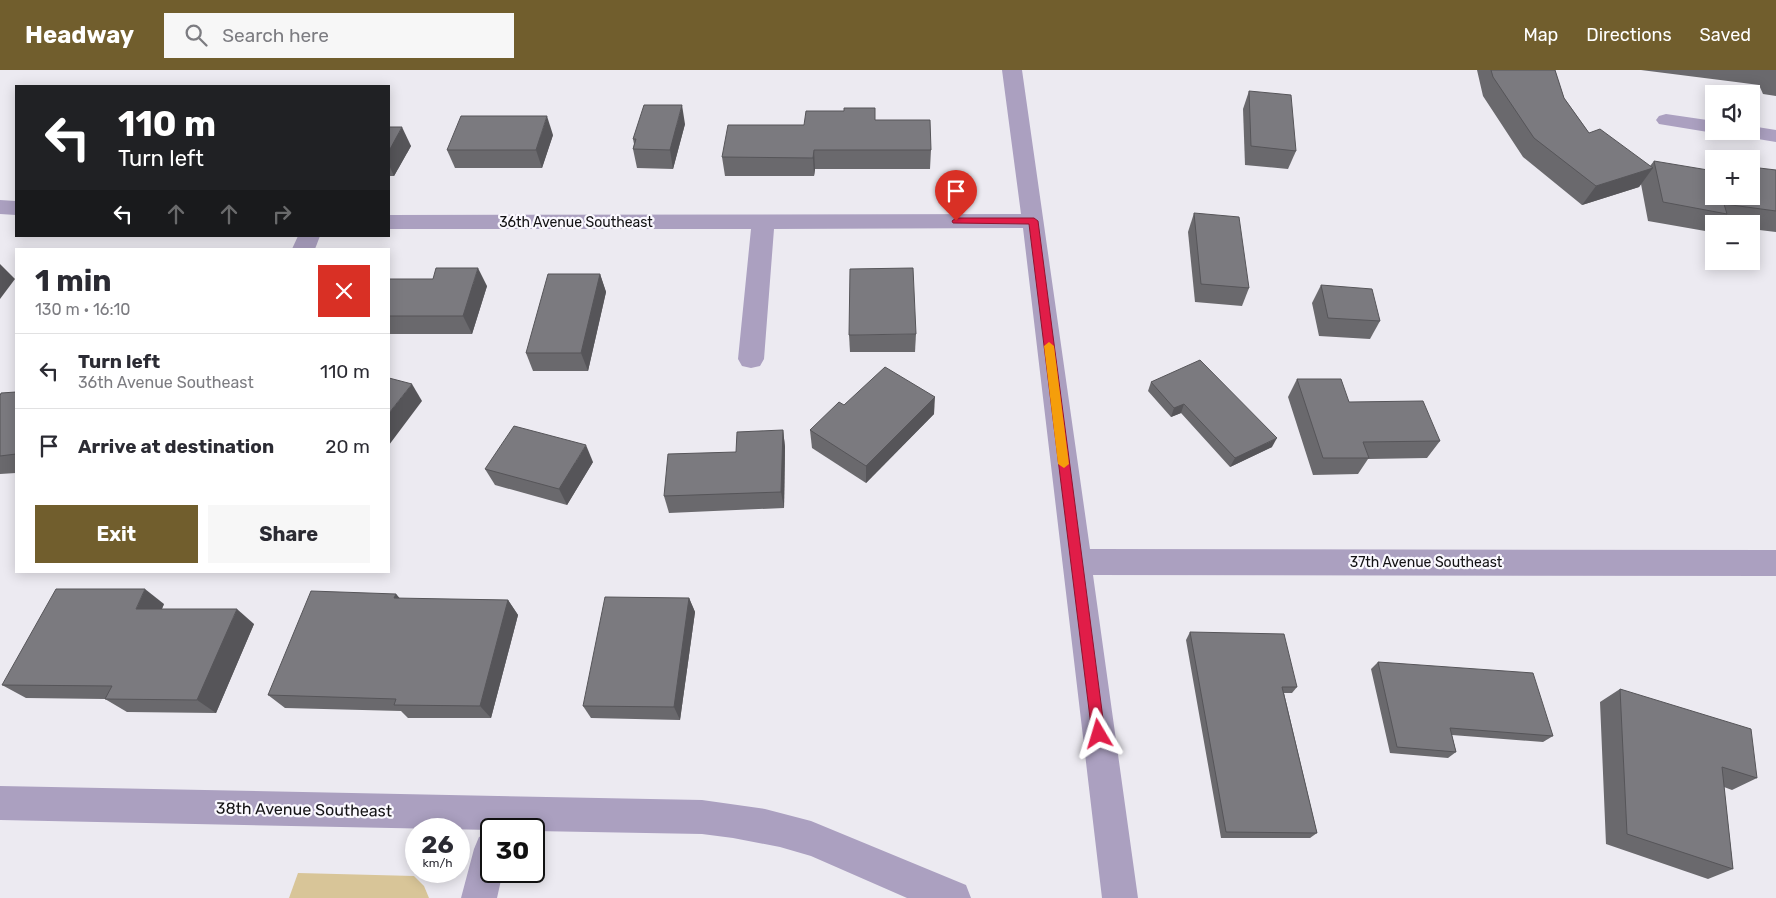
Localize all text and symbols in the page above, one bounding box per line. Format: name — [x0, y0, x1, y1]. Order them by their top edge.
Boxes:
search box — [164, 13, 514, 58]
text: Headway — [25, 21, 134, 49]
icon: search — [182, 21, 210, 49]
text: Search here — [222, 24, 329, 47]
text: Map — [1523, 24, 1558, 46]
text: Directions — [1586, 24, 1672, 46]
text: Saved — [1700, 24, 1751, 46]
map controls — [1705, 85, 1760, 270]
button: sound — [1705, 85, 1760, 140]
text: 110 m — [118, 103, 216, 145]
icon: left — [35, 105, 100, 170]
text: Turn left — [118, 145, 204, 172]
button: + — [1705, 150, 1760, 205]
pin — [935, 170, 977, 221]
icon: arrive — [942, 177, 970, 205]
icon: left — [109, 200, 137, 228]
icon: ahead — [162, 200, 190, 228]
icon: ahead — [215, 200, 243, 228]
icon: right — [268, 200, 296, 228]
street label: 36th Avenue Southeast — [499, 214, 653, 231]
button: − — [1705, 215, 1760, 270]
text: 1 min — [35, 263, 112, 299]
button: close — [318, 265, 370, 317]
text: 130 m · 16:10 — [35, 300, 131, 319]
text: Turn left — [78, 350, 160, 373]
icon: left — [35, 357, 63, 385]
text: 110 m — [320, 360, 370, 383]
text: 36th Avenue Southeast — [78, 373, 254, 392]
icon: arrive — [35, 432, 63, 460]
text: Arrive at destination — [78, 435, 274, 458]
text: 20 m — [325, 435, 370, 458]
button: Exit — [35, 505, 198, 563]
button: Share — [208, 505, 370, 563]
street label: 37th Avenue Southeast — [1350, 554, 1503, 571]
position arrow — [1072, 707, 1124, 759]
street label: 38th Avenue Southeast — [216, 798, 392, 821]
speed limit sign: 30 — [480, 818, 545, 883]
text: 26 — [421, 830, 454, 859]
text: km/h — [423, 856, 452, 870]

